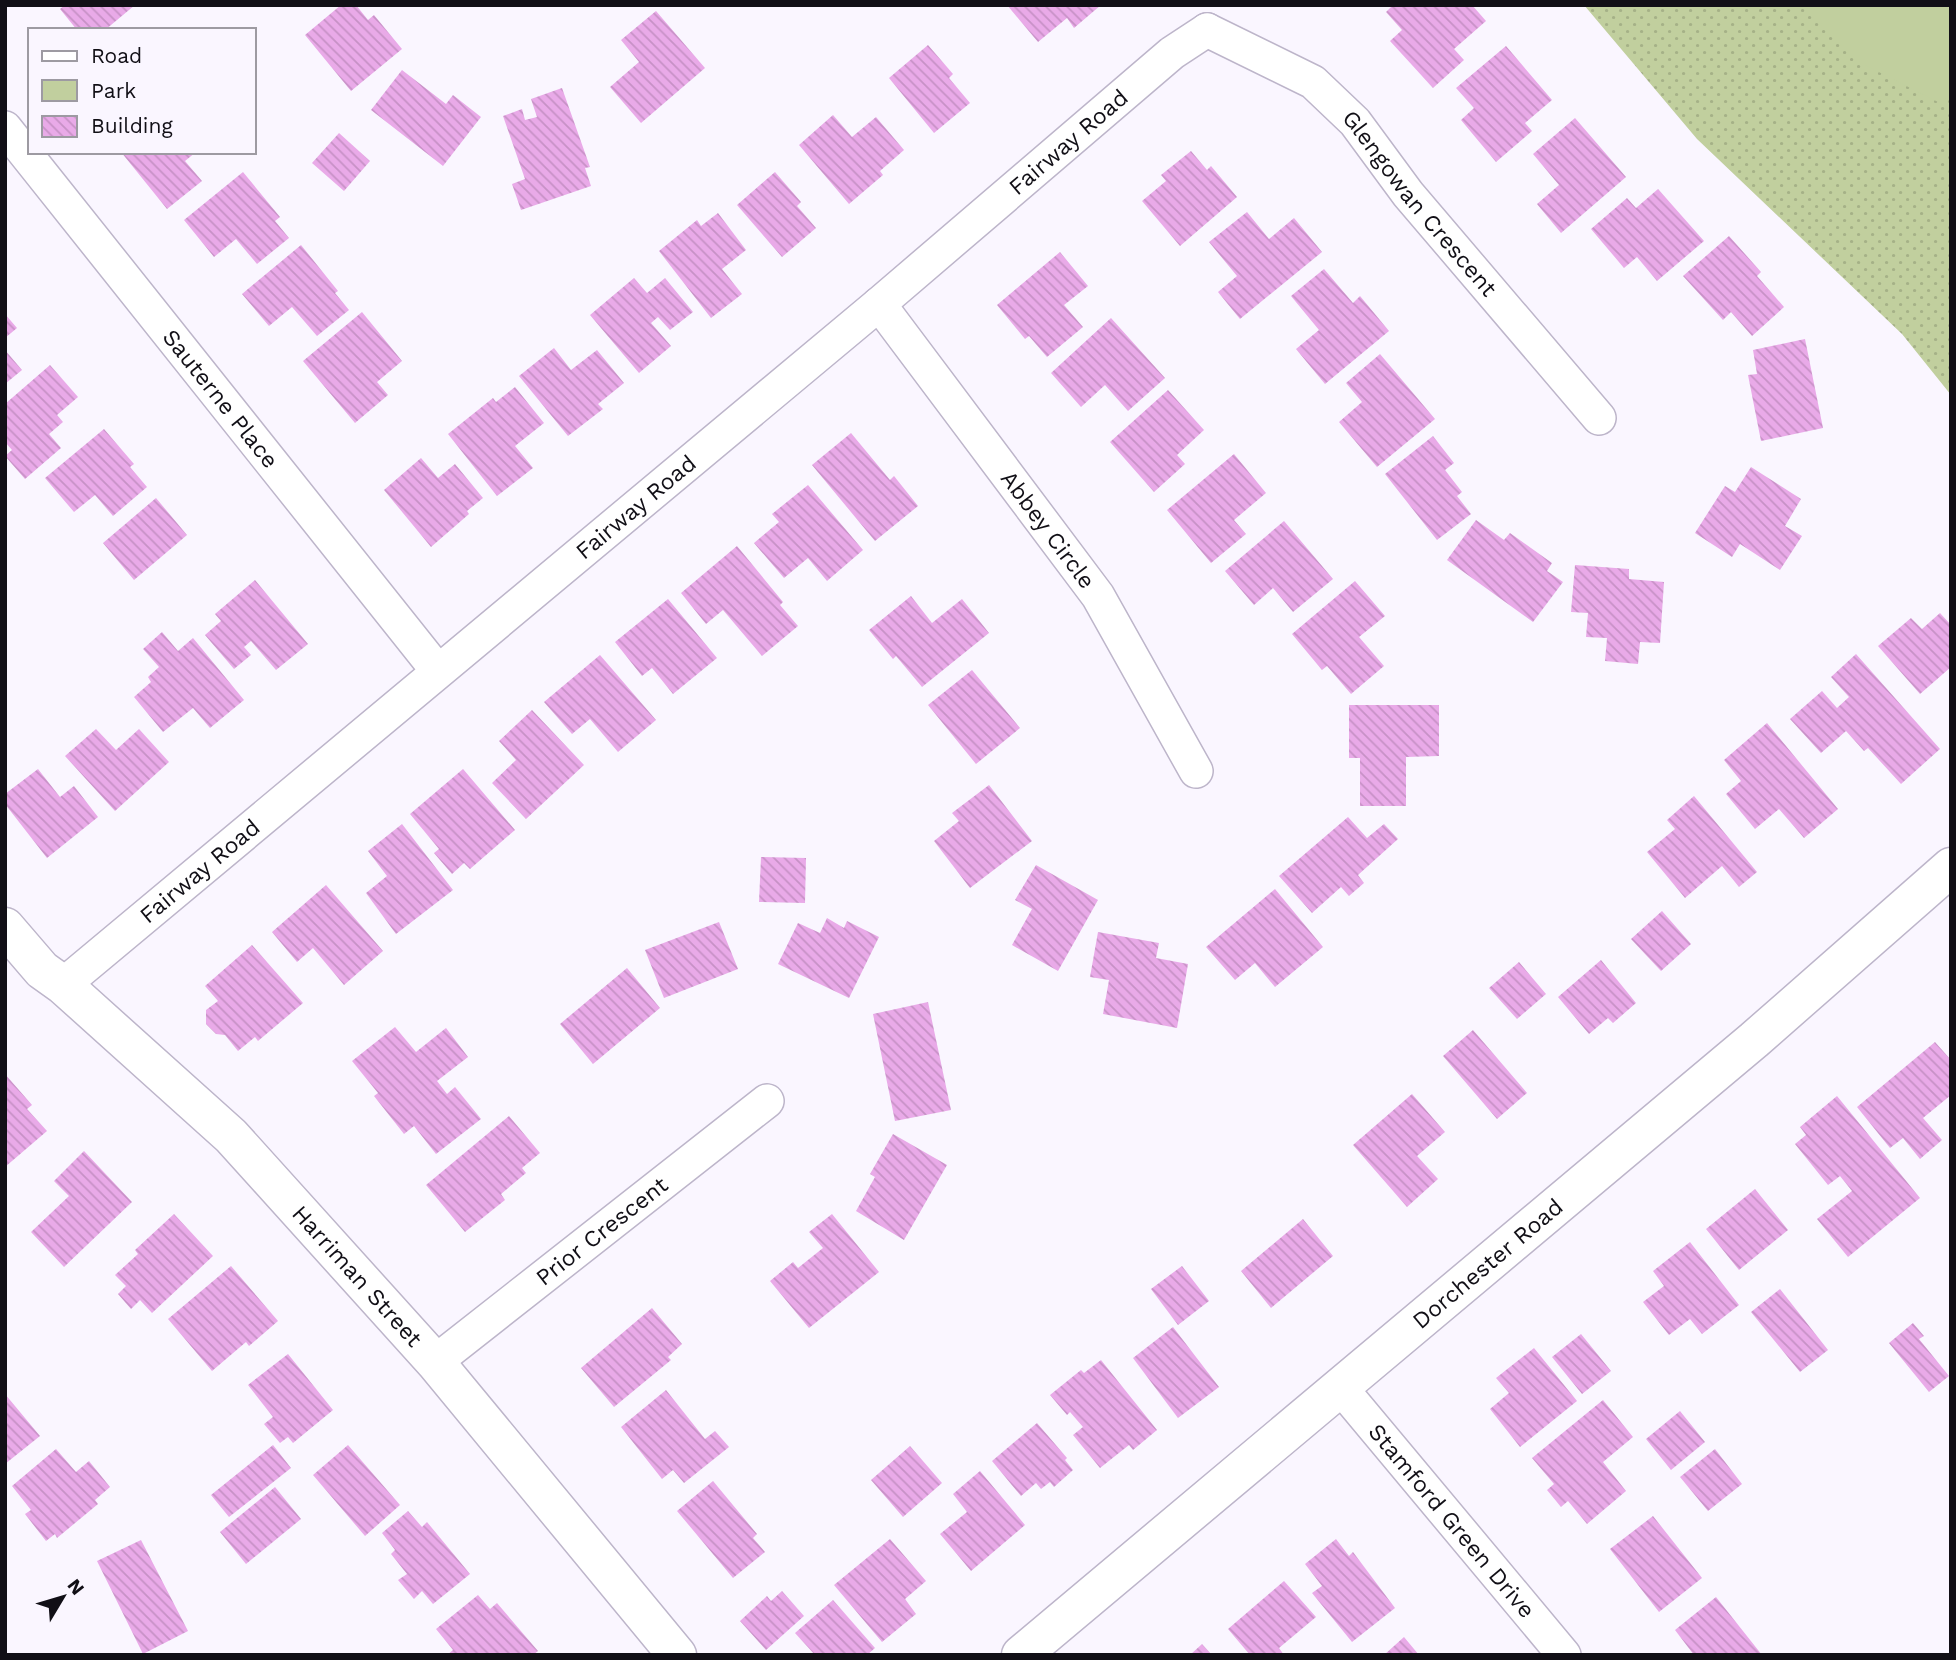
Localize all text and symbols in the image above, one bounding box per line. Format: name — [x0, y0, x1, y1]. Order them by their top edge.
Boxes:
legend — [28, 28, 256, 154]
text: Road — [91, 43, 142, 68]
text: Park — [91, 78, 136, 103]
street label: Fairway Road — [1003, 83, 1133, 200]
street label: Glengowan Crescent — [1337, 104, 1503, 302]
text: Building — [91, 113, 173, 138]
street label: Sauterne Place — [157, 324, 284, 473]
street label: Fairway Road — [570, 449, 701, 565]
street label: Abbey Circle — [995, 465, 1101, 594]
street label: Fairway Road — [134, 813, 265, 929]
street label: Prior Crescent — [530, 1171, 673, 1291]
street label: Dorchester Road — [1407, 1193, 1568, 1334]
street label: Harriman Street — [287, 1200, 428, 1352]
street label: Stamford Green Drive — [1363, 1418, 1541, 1623]
north arrow — [28, 1562, 98, 1632]
text: N — [63, 1574, 89, 1599]

